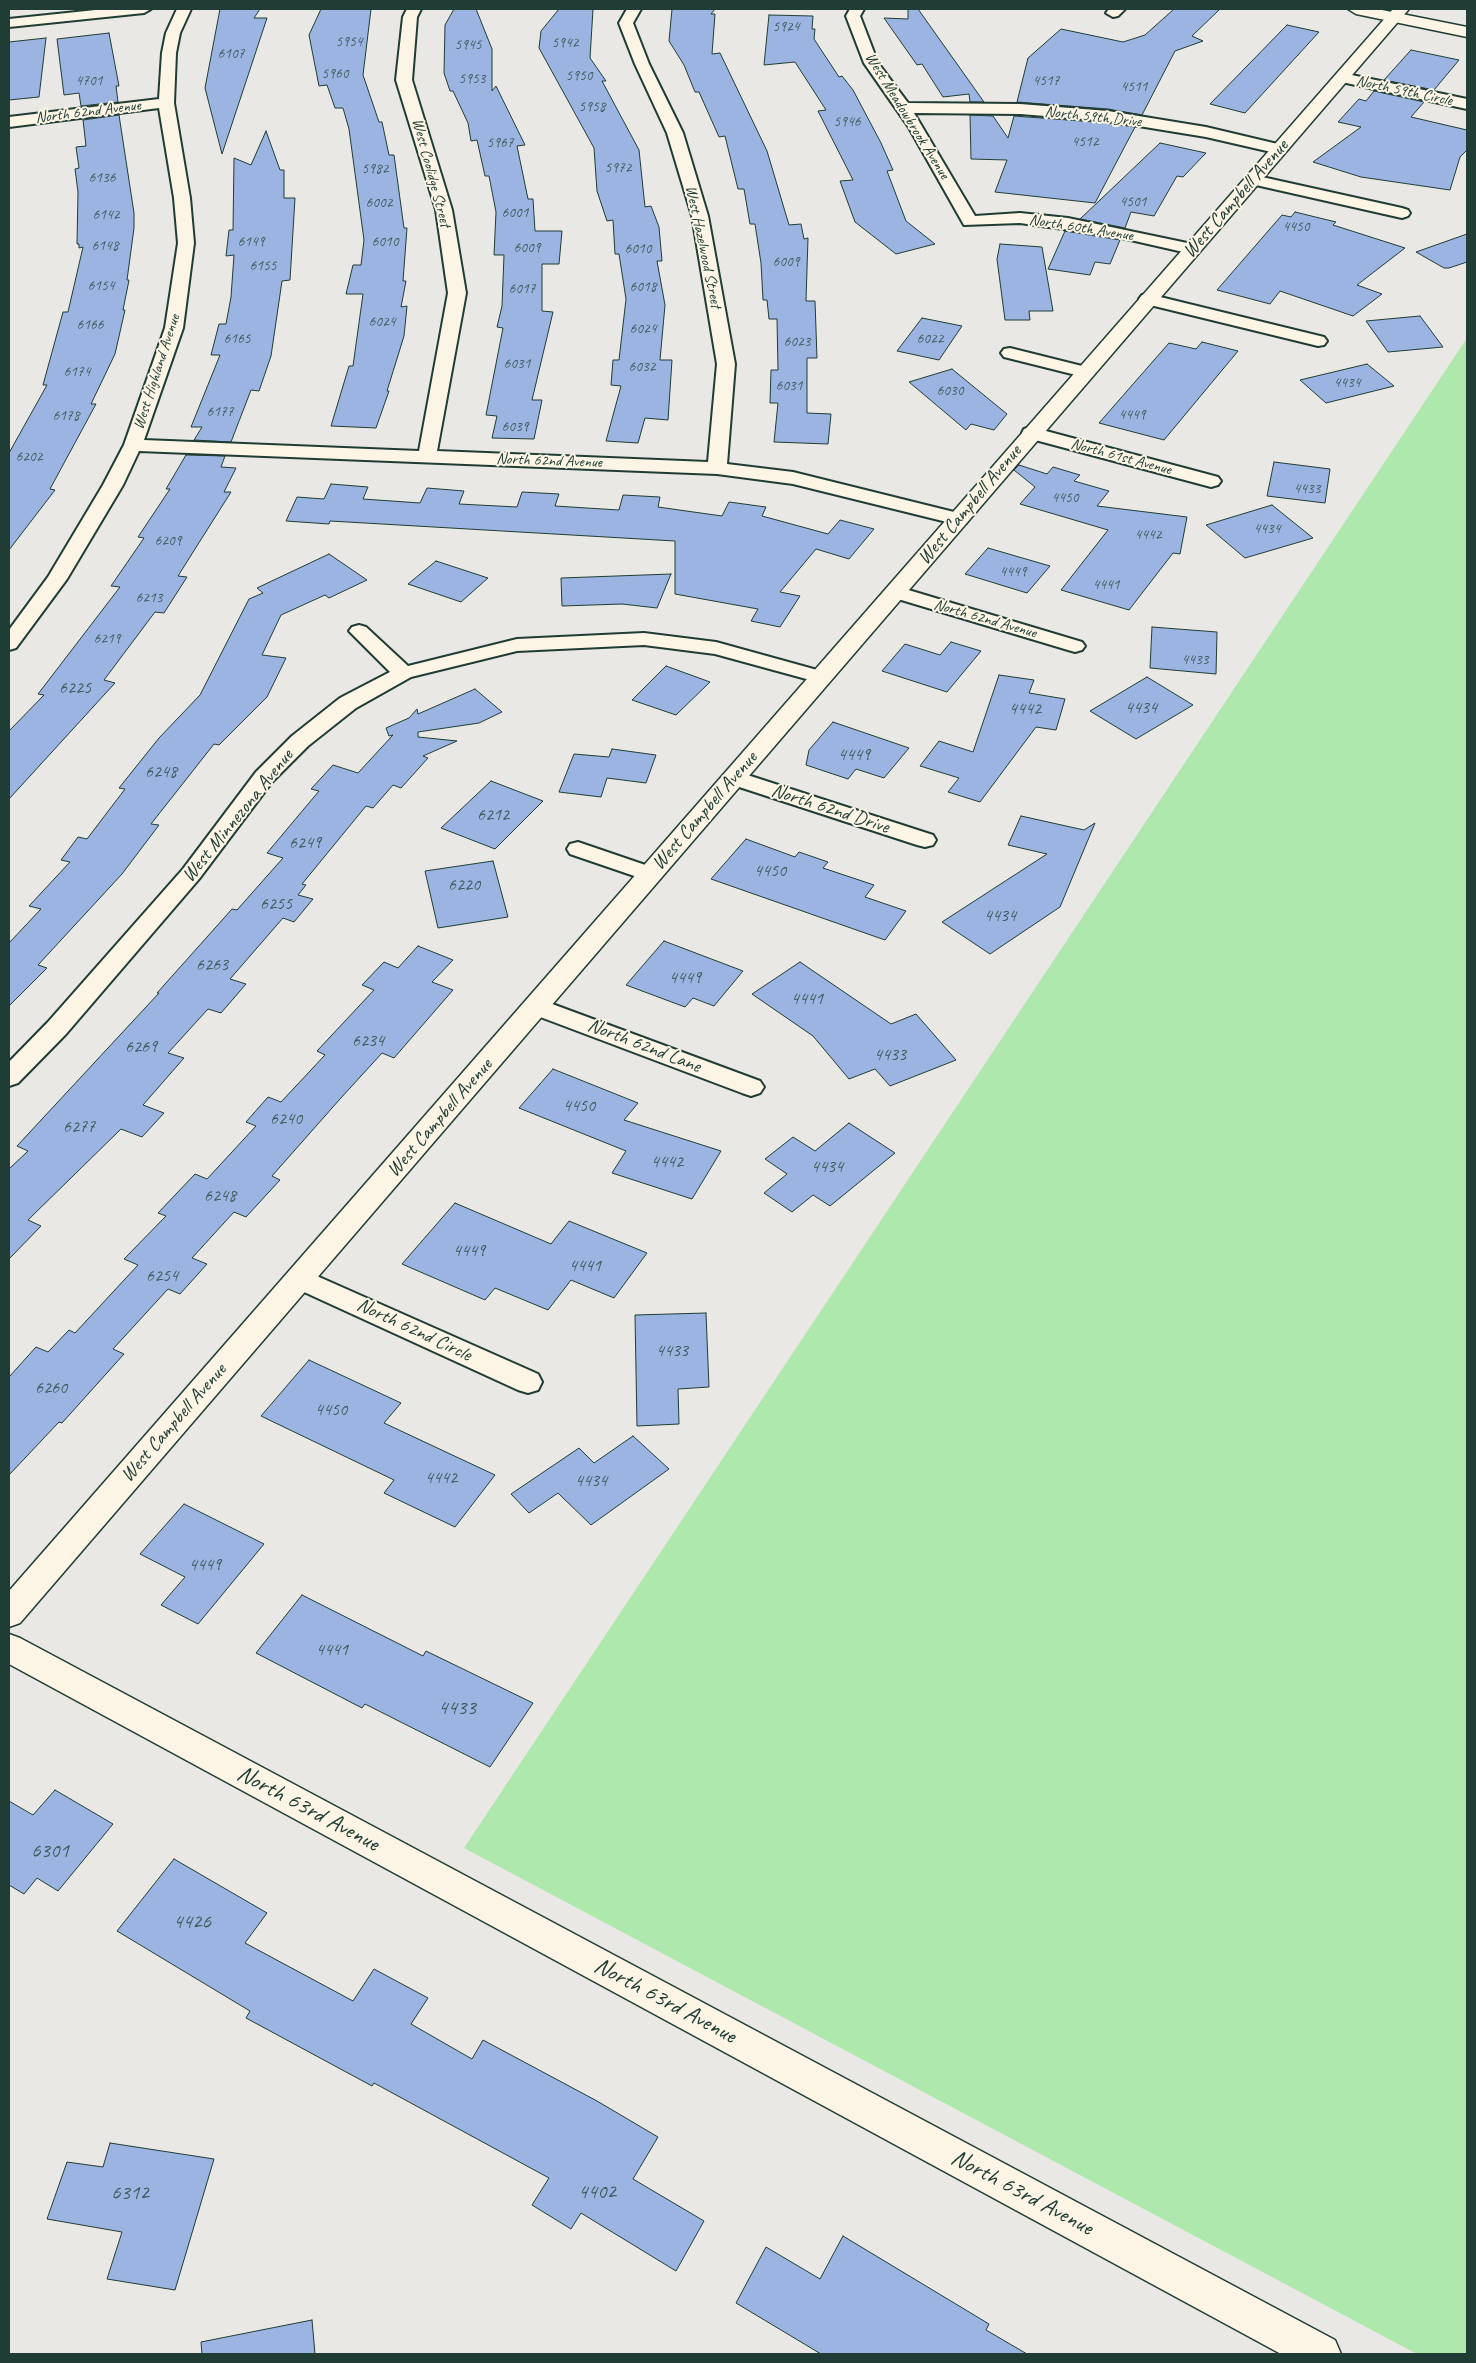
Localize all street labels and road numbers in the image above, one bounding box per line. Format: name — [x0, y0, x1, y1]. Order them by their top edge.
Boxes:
street label: West Meadowbrook Avenue — [860, 49, 954, 183]
street label: North 59th Circle — [1354, 71, 1454, 111]
street label: North 62nd Avenue — [34, 96, 142, 128]
street label: North 59th Drive — [1044, 102, 1142, 132]
street label: West Coolidge Street — [407, 116, 455, 230]
street label: West Campbell Avenue — [1178, 135, 1294, 263]
street label: West Hazelwood Street — [681, 184, 725, 310]
street label: North 60th Avenue — [1028, 210, 1134, 246]
street label: West Highland Avenue — [129, 312, 185, 432]
street label: North 61st Avenue — [1069, 434, 1173, 480]
street label: West Campbell Avenue — [913, 440, 1027, 570]
street label: North 62nd Avenue — [496, 450, 602, 472]
street label: North 62nd Avenue — [931, 595, 1039, 643]
street label: West Minnezona Avenue — [177, 745, 299, 887]
street label: West Campbell Avenue — [647, 747, 763, 875]
street label: North 62nd Drive — [768, 779, 892, 839]
street label: North 62nd Lane — [584, 1013, 704, 1079]
street label: West Campbell Avenue — [382, 1054, 498, 1182]
street label: North 62nd Circle — [353, 1293, 475, 1367]
street label: West Campbell Avenue — [116, 1359, 232, 1487]
street label: North 63rd Avenue — [232, 1759, 384, 1859]
street label: North 63rd Avenue — [589, 1951, 741, 2051]
street label: North 63rd Avenue — [946, 2143, 1098, 2243]

